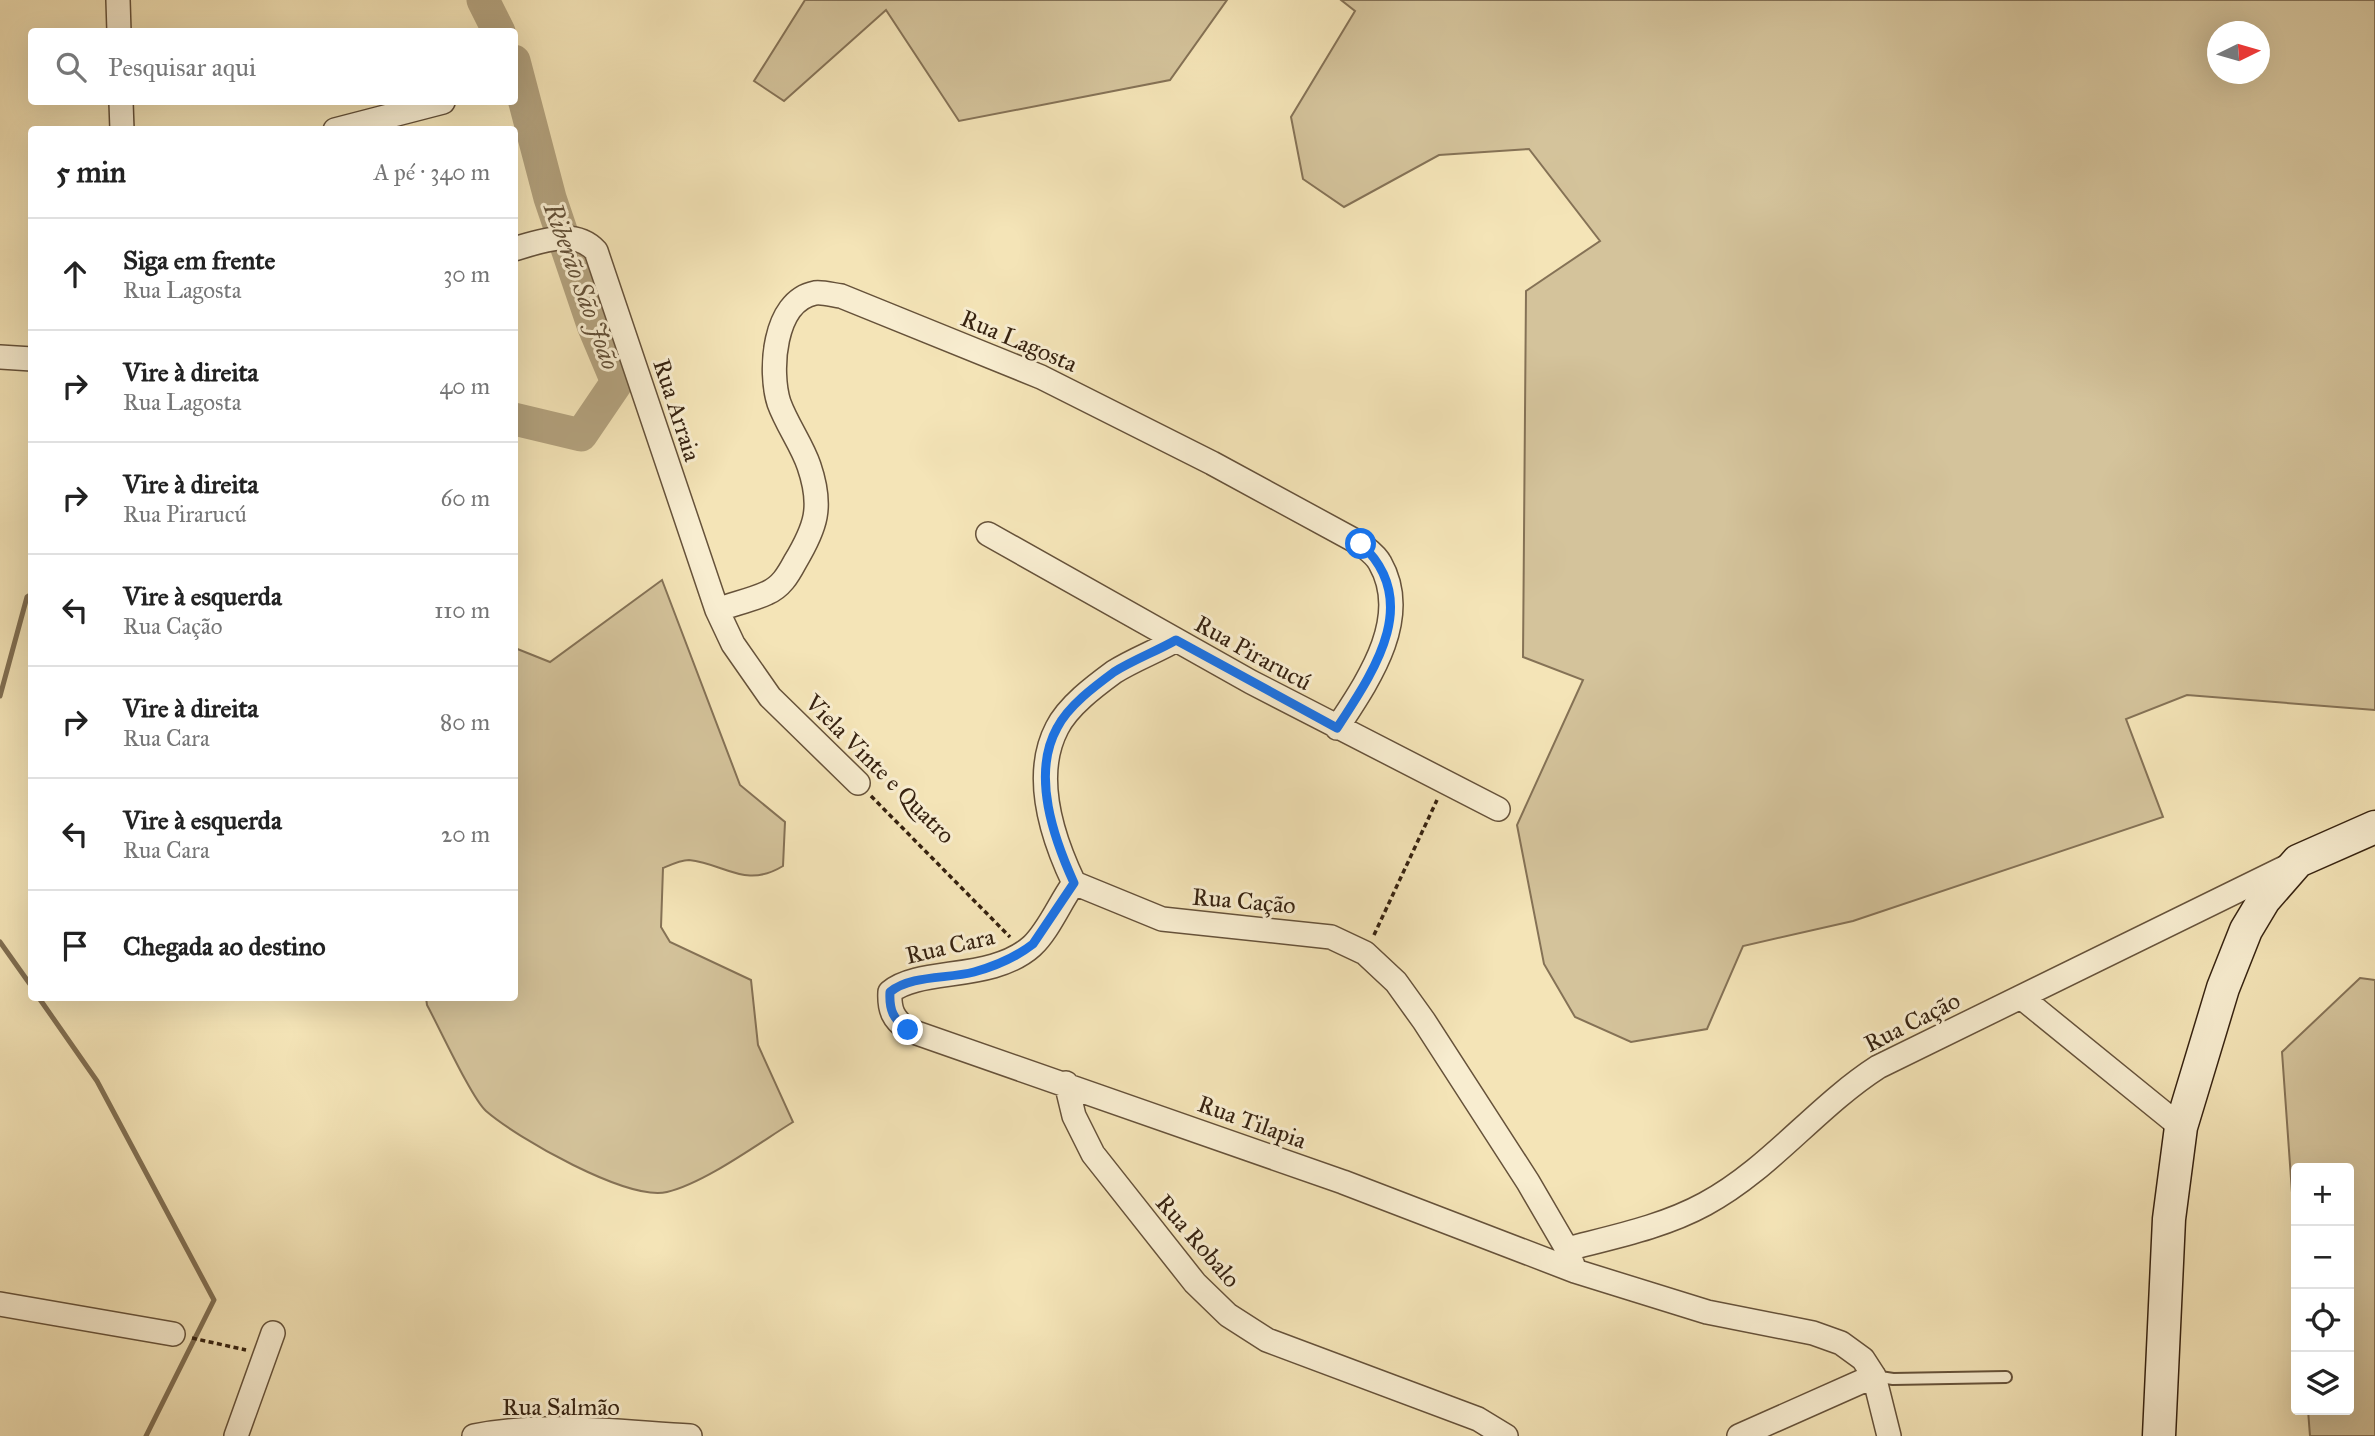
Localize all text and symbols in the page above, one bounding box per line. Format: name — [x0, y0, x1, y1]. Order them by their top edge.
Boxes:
north arrow — [2207, 21, 2270, 84]
search box — [28, 28, 518, 105]
icon: search — [52, 48, 90, 86]
text: Pesquisar aqui — [108, 51, 256, 83]
text: 5 min — [56, 154, 126, 190]
text: A pé · 340 m — [374, 158, 490, 186]
water label: Riberão São João — [537, 197, 627, 374]
text: Siga em frente — [123, 244, 275, 276]
icon: ahead — [56, 255, 94, 293]
text: 30 m — [443, 260, 490, 288]
text: Rua Lagosta — [123, 276, 241, 304]
street label: Rua Lagosta — [956, 303, 1082, 379]
street label: Rua Arraia — [646, 355, 708, 466]
text: Vire à direita — [123, 356, 259, 388]
icon: right — [56, 367, 94, 405]
text: 40 m — [440, 372, 490, 400]
text: Rua Lagosta — [123, 388, 241, 416]
text: Vire à direita — [123, 468, 259, 500]
icon: right — [56, 479, 94, 517]
text: 60 m — [441, 484, 490, 512]
text: Rua Pirarucú — [123, 500, 247, 528]
route start — [1345, 528, 1376, 559]
text: Vire à esquerda — [123, 580, 282, 612]
icon: left — [56, 591, 94, 629]
text: 110 m — [434, 596, 490, 624]
street label: Rua Pirarucú — [1189, 609, 1317, 698]
text: Rua Cação — [123, 612, 222, 640]
street label: Viela Vinte e Quatro — [798, 687, 961, 850]
text: Vire à direita — [123, 692, 259, 724]
icon: right — [56, 703, 94, 741]
text: 80 m — [440, 708, 490, 736]
text: Rua Cara — [123, 724, 210, 752]
text: Vire à esquerda — [123, 804, 282, 836]
icon: left — [56, 815, 94, 853]
text: 20 m — [441, 820, 490, 848]
text: Rua Cara — [123, 836, 210, 864]
street label: Rua Cação — [1191, 882, 1297, 920]
street label: Rua Cara — [903, 921, 998, 971]
icon: arrive — [56, 927, 94, 965]
text: Chegada ao destino — [123, 930, 326, 962]
street label: Rua Cação — [1859, 985, 1965, 1059]
route end — [892, 1014, 923, 1045]
street label: Rua Tilapia — [1194, 1089, 1311, 1156]
map controls — [2291, 1163, 2354, 1415]
button: + — [2291, 1163, 2354, 1226]
street label: Rua Robalo — [1149, 1188, 1247, 1294]
button: − — [2291, 1226, 2354, 1289]
button: locate — [2291, 1289, 2354, 1352]
button: layers — [2291, 1352, 2354, 1415]
street label: Rua Salmão — [502, 1392, 620, 1422]

